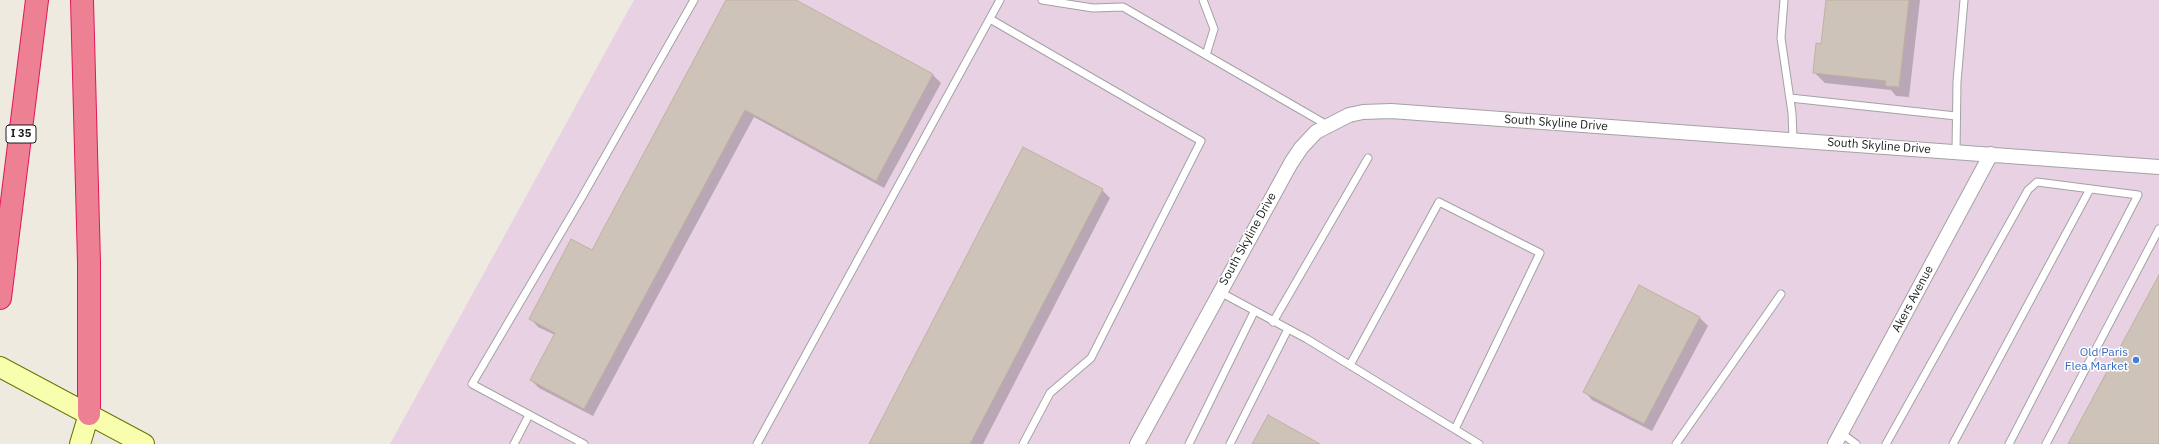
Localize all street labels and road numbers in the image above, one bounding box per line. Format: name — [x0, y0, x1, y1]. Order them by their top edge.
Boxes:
street label: South Skyline Drive — [1504, 112, 1608, 134]
road number: I 35 — [6, 125, 36, 143]
street label: South Skyline Drive — [1827, 135, 1931, 157]
street label: South Skyline Drive — [1216, 190, 1280, 288]
street label: Akers Avenue — [1889, 263, 1937, 335]

